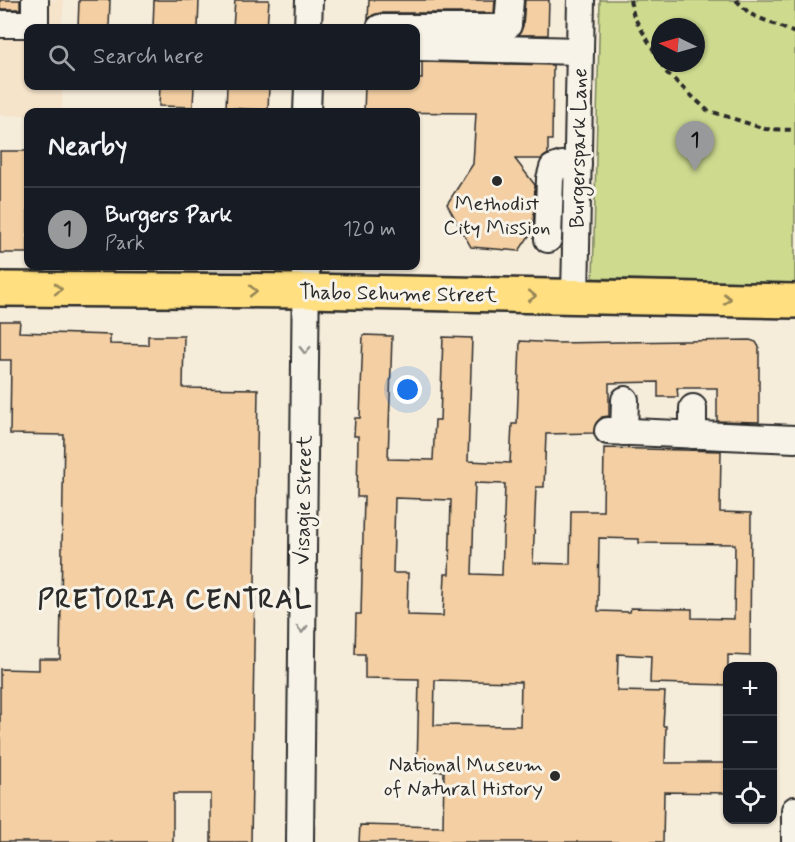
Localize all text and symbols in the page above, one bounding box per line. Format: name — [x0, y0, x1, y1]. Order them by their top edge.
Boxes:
north arrow — [651, 18, 705, 72]
search box — [24, 24, 420, 90]
icon: search — [45, 41, 78, 74]
text: Search here — [93, 43, 204, 71]
street label: Burgerspark Lane — [564, 68, 595, 228]
pin: 1 — [676, 122, 714, 171]
text: Nearby — [48, 130, 127, 164]
marker: Methodist City Mission — [490, 174, 504, 188]
place label: Methodist City Mission — [443, 190, 551, 242]
text: Burgers Park — [105, 202, 232, 230]
text: 1 — [63, 216, 72, 243]
text: 120 m — [343, 216, 396, 243]
text: Park — [105, 230, 145, 257]
street label: Thabo Sehume Street — [299, 278, 498, 310]
one-way arrow — [54, 283, 63, 295]
one-way arrow — [249, 285, 258, 297]
one-way arrow — [527, 290, 536, 302]
one-way arrow — [722, 293, 731, 306]
one-way arrow — [299, 345, 311, 354]
your location — [393, 375, 422, 404]
street label: Visagie Street — [289, 434, 320, 565]
district label: PRETORIA CENTRAL — [37, 583, 313, 618]
one-way arrow — [296, 624, 308, 633]
map controls — [723, 662, 777, 824]
button: + — [723, 662, 777, 716]
button: − — [723, 716, 777, 770]
place label: National Museum of Natural History — [384, 751, 543, 803]
marker: National Museum of Natural History — [548, 769, 562, 783]
button: locate — [723, 770, 777, 824]

